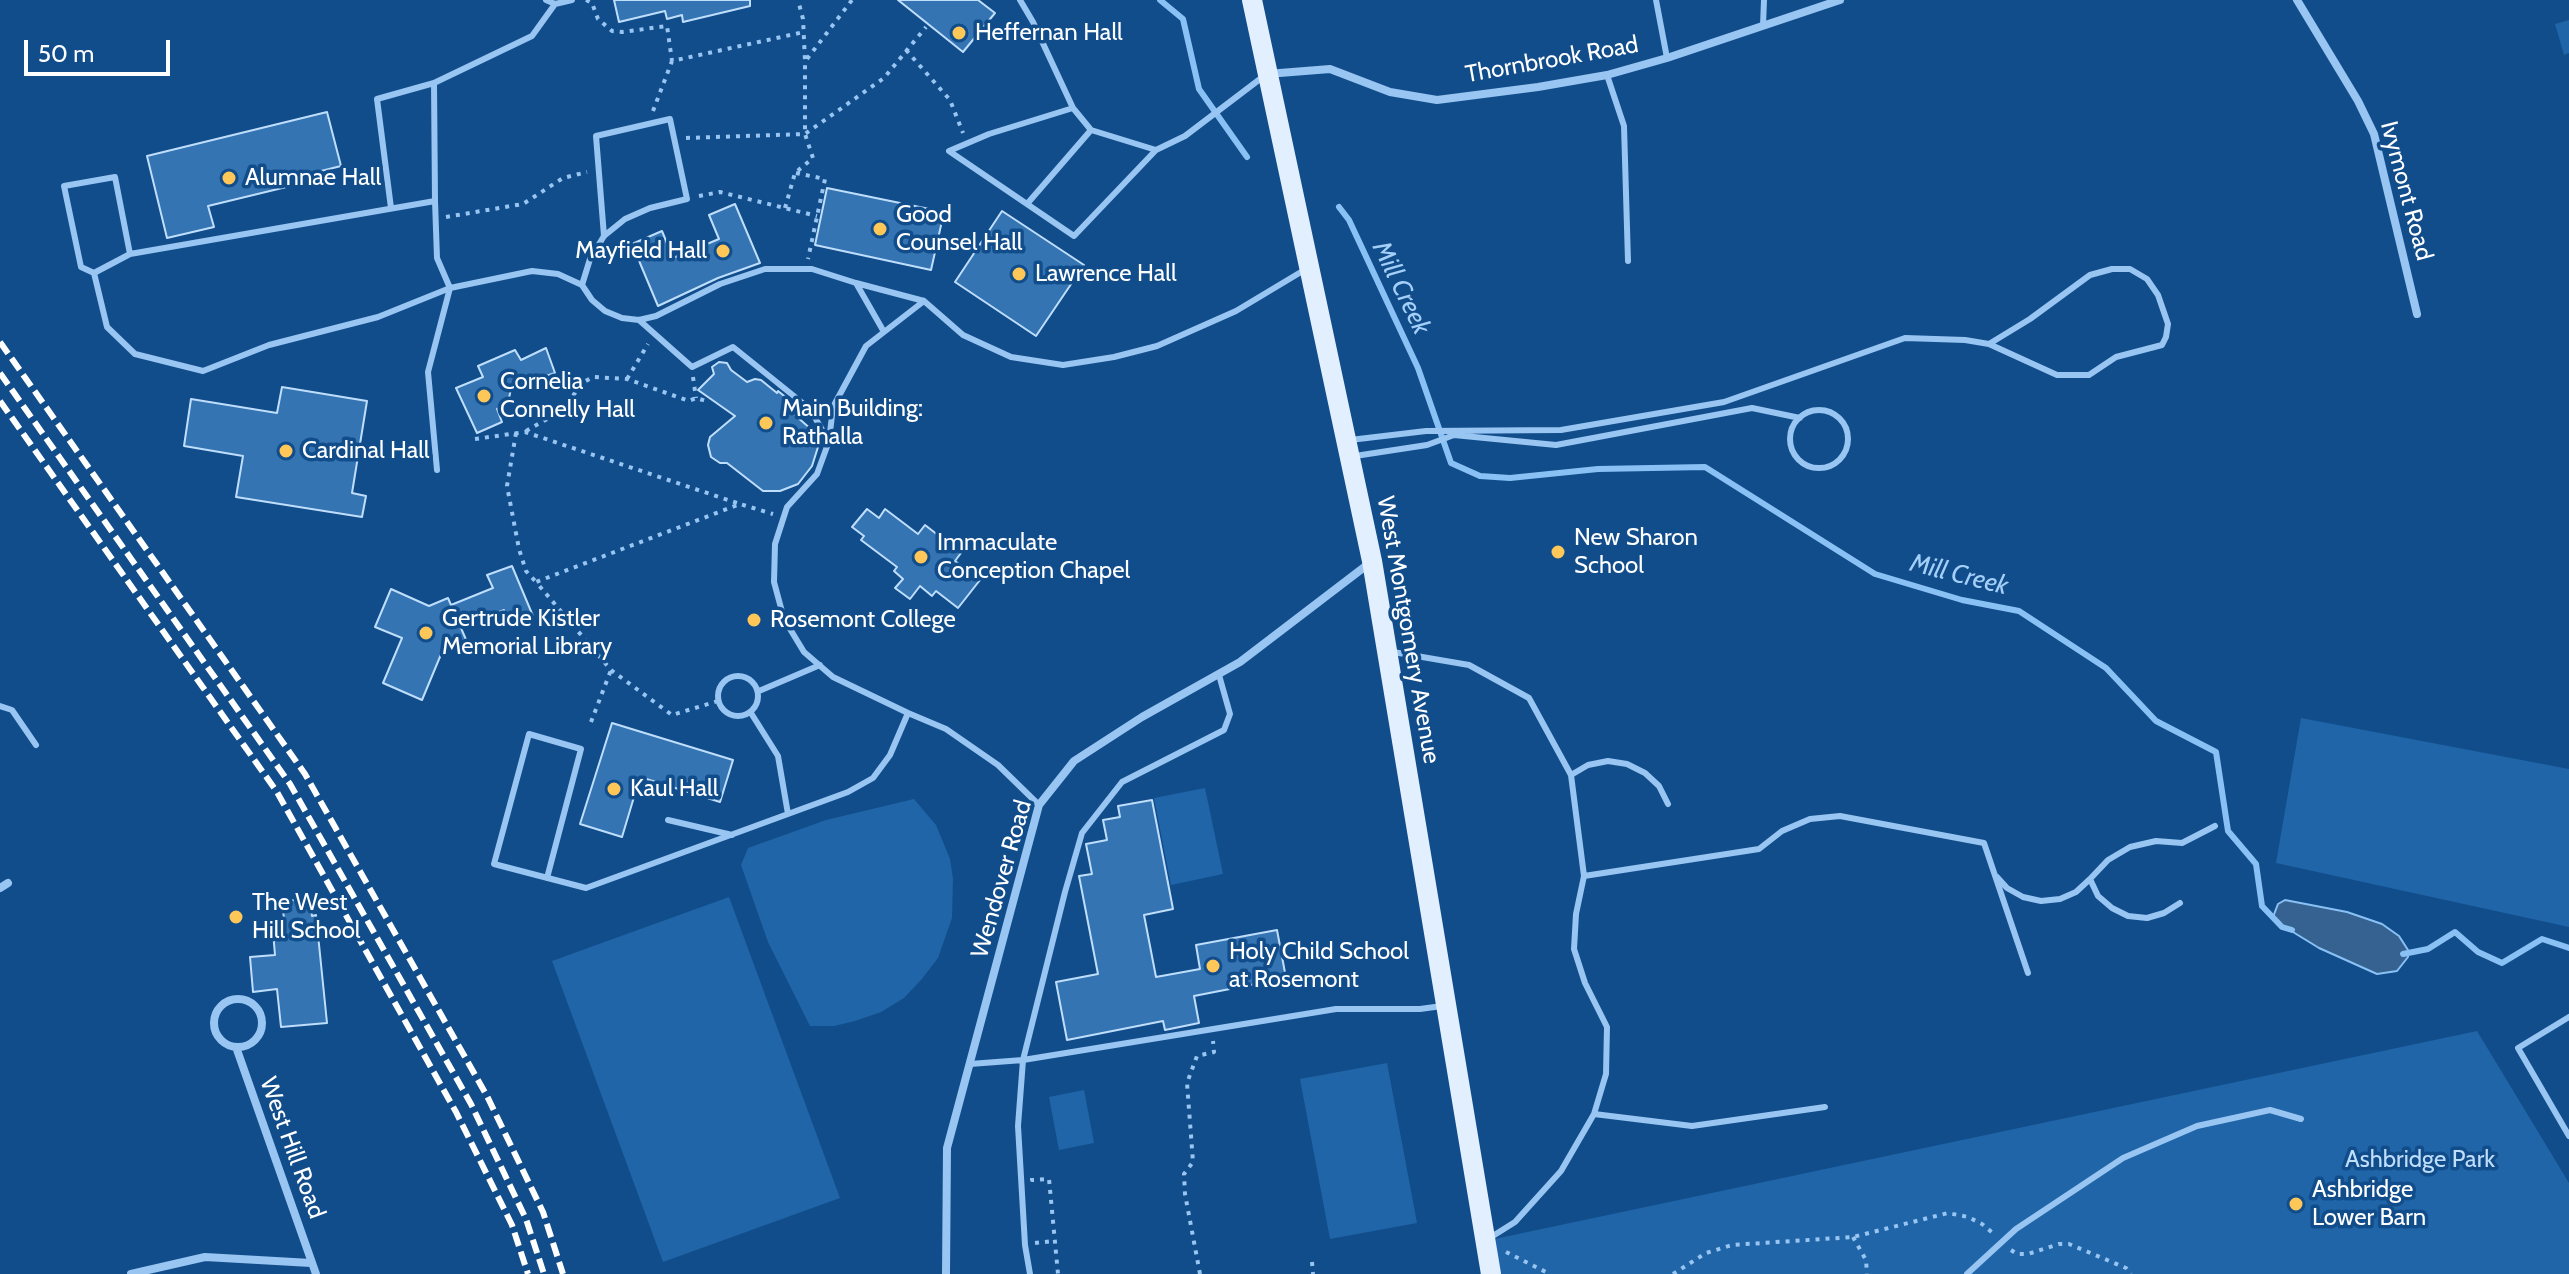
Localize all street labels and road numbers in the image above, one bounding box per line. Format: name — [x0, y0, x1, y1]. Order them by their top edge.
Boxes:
street label: Thornbrook Road — [1463, 31, 1641, 89]
street label: Ivymont Road — [2374, 118, 2438, 264]
street label: West Montgomery Avenue — [1370, 494, 1446, 766]
street label: Wendover Road — [966, 797, 1038, 961]
street label: West Hill Road — [253, 1074, 331, 1222]

